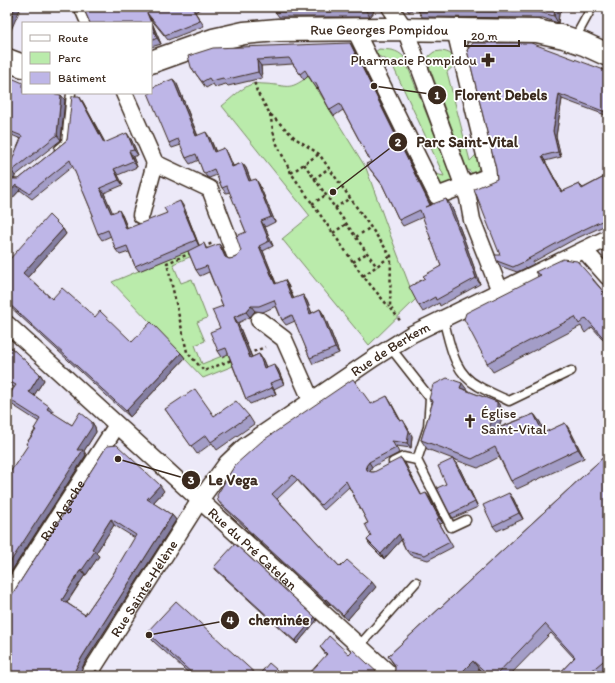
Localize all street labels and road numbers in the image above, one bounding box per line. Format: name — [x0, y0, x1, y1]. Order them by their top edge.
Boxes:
street label: Rue Georges Pompidou — [310, 20, 449, 38]
street label: Rue de Berkem — [347, 318, 433, 380]
street label: Rue Agache — [36, 476, 88, 544]
street label: Rue du Pré Catelan — [205, 504, 301, 594]
street label: Rue Sainte-Hélène — [107, 536, 181, 640]

